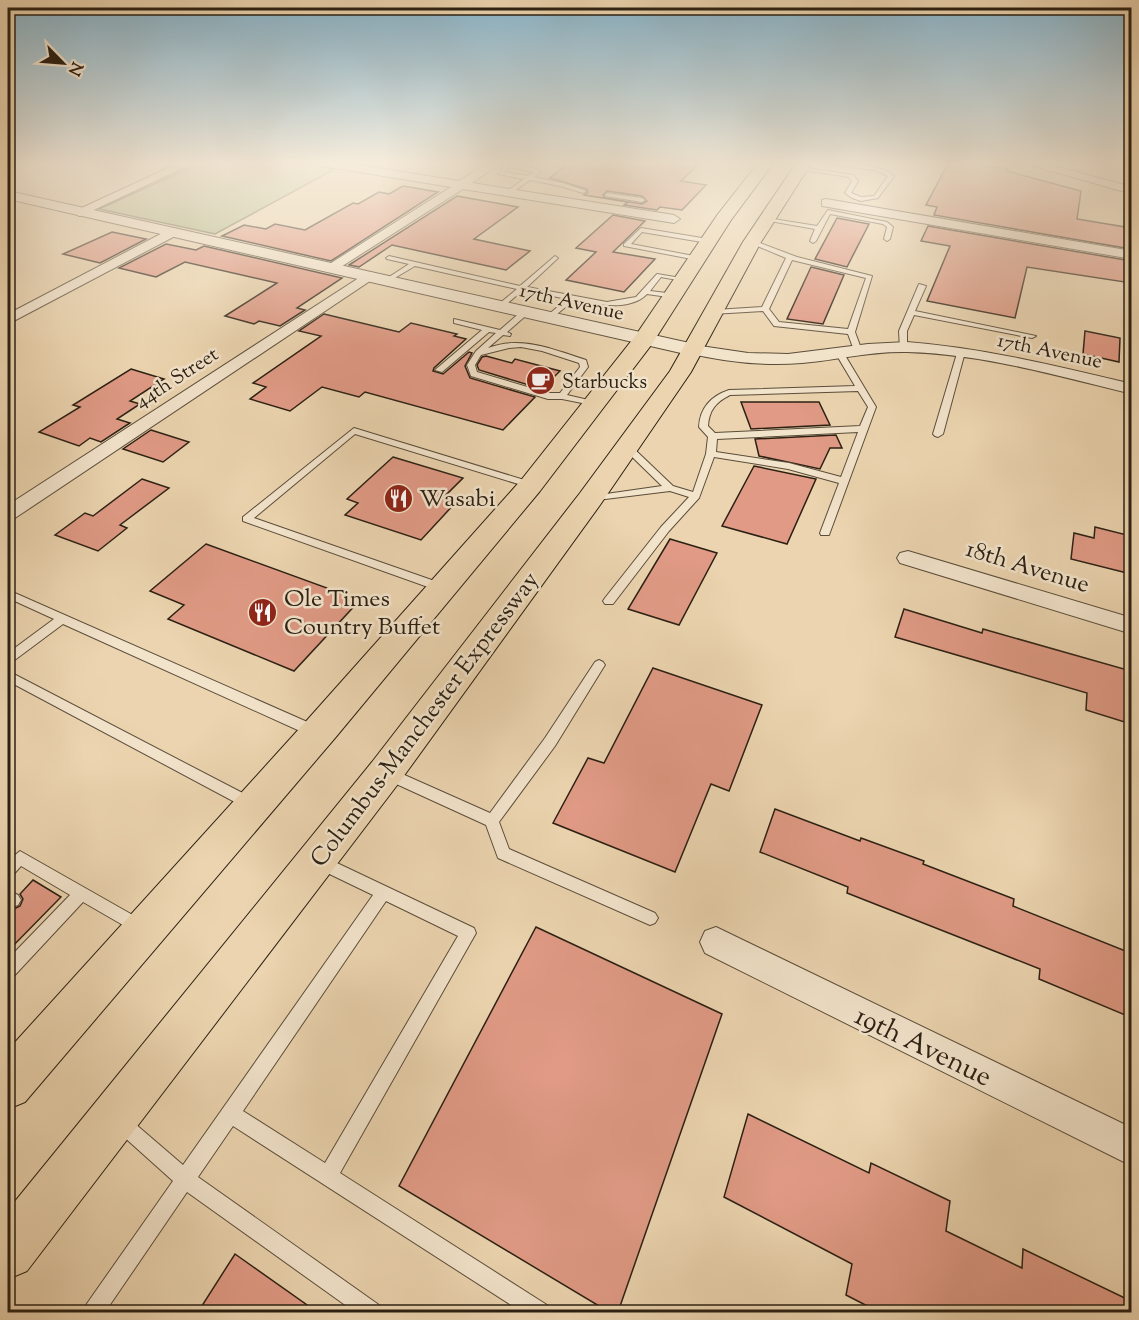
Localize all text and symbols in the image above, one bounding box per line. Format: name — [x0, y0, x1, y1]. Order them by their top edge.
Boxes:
north arrow — [33, 33, 93, 93]
text: N — [61, 58, 87, 79]
street label: 17th Avenue — [516, 277, 627, 330]
street label: 17th Avenue — [994, 327, 1105, 378]
street label: 44th Street — [130, 341, 225, 417]
cafe icon: Starbucks — [525, 365, 557, 397]
place label: Starbucks — [562, 369, 647, 398]
restaurant icon: Wasabi — [382, 482, 414, 514]
place label: Wasabi — [419, 483, 496, 517]
street label: 18th Avenue — [961, 533, 1093, 603]
street label: Columbus-Manchester Expressway — [303, 565, 548, 875]
place label: Ole Times Country Buffet — [284, 583, 440, 645]
restaurant icon: Ole Times Country Buffet — [247, 596, 279, 628]
street label: 19th Avenue — [847, 997, 998, 1098]

